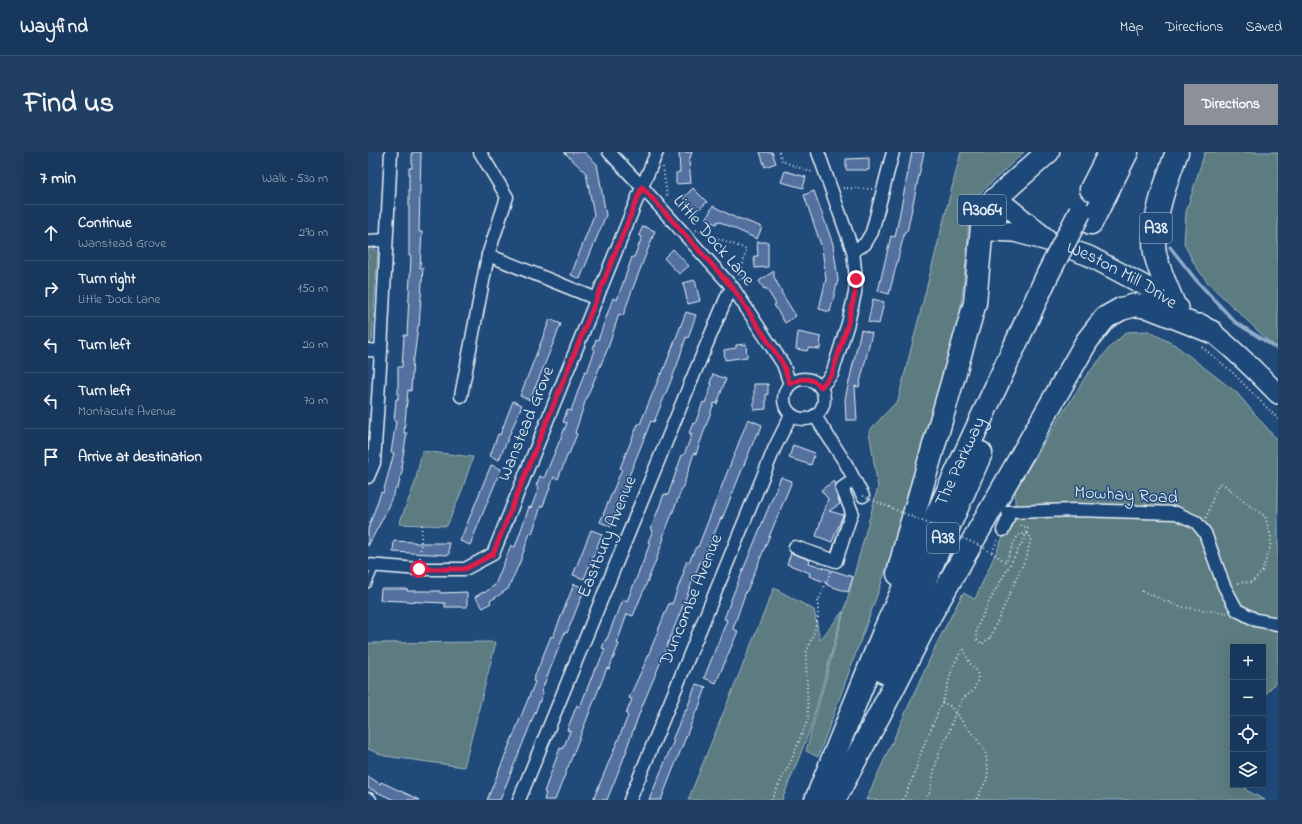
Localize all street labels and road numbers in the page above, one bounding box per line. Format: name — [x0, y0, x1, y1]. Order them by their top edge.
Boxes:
street label: Little Dock Lane — [666, 190, 761, 293]
road number: A3064 — [958, 195, 1006, 225]
road number: A38 — [1140, 213, 1172, 243]
street label: Weston Mill Drive — [1063, 236, 1183, 317]
street label: Wanstead Grove — [492, 362, 562, 485]
street label: The Parkway — [929, 413, 993, 511]
street label: Eastbury Avenue — [572, 471, 645, 602]
street label: Mowhay Road — [1074, 480, 1178, 512]
road number: A38 — [927, 523, 959, 553]
street label: Duncombe Avenue — [653, 530, 731, 670]

